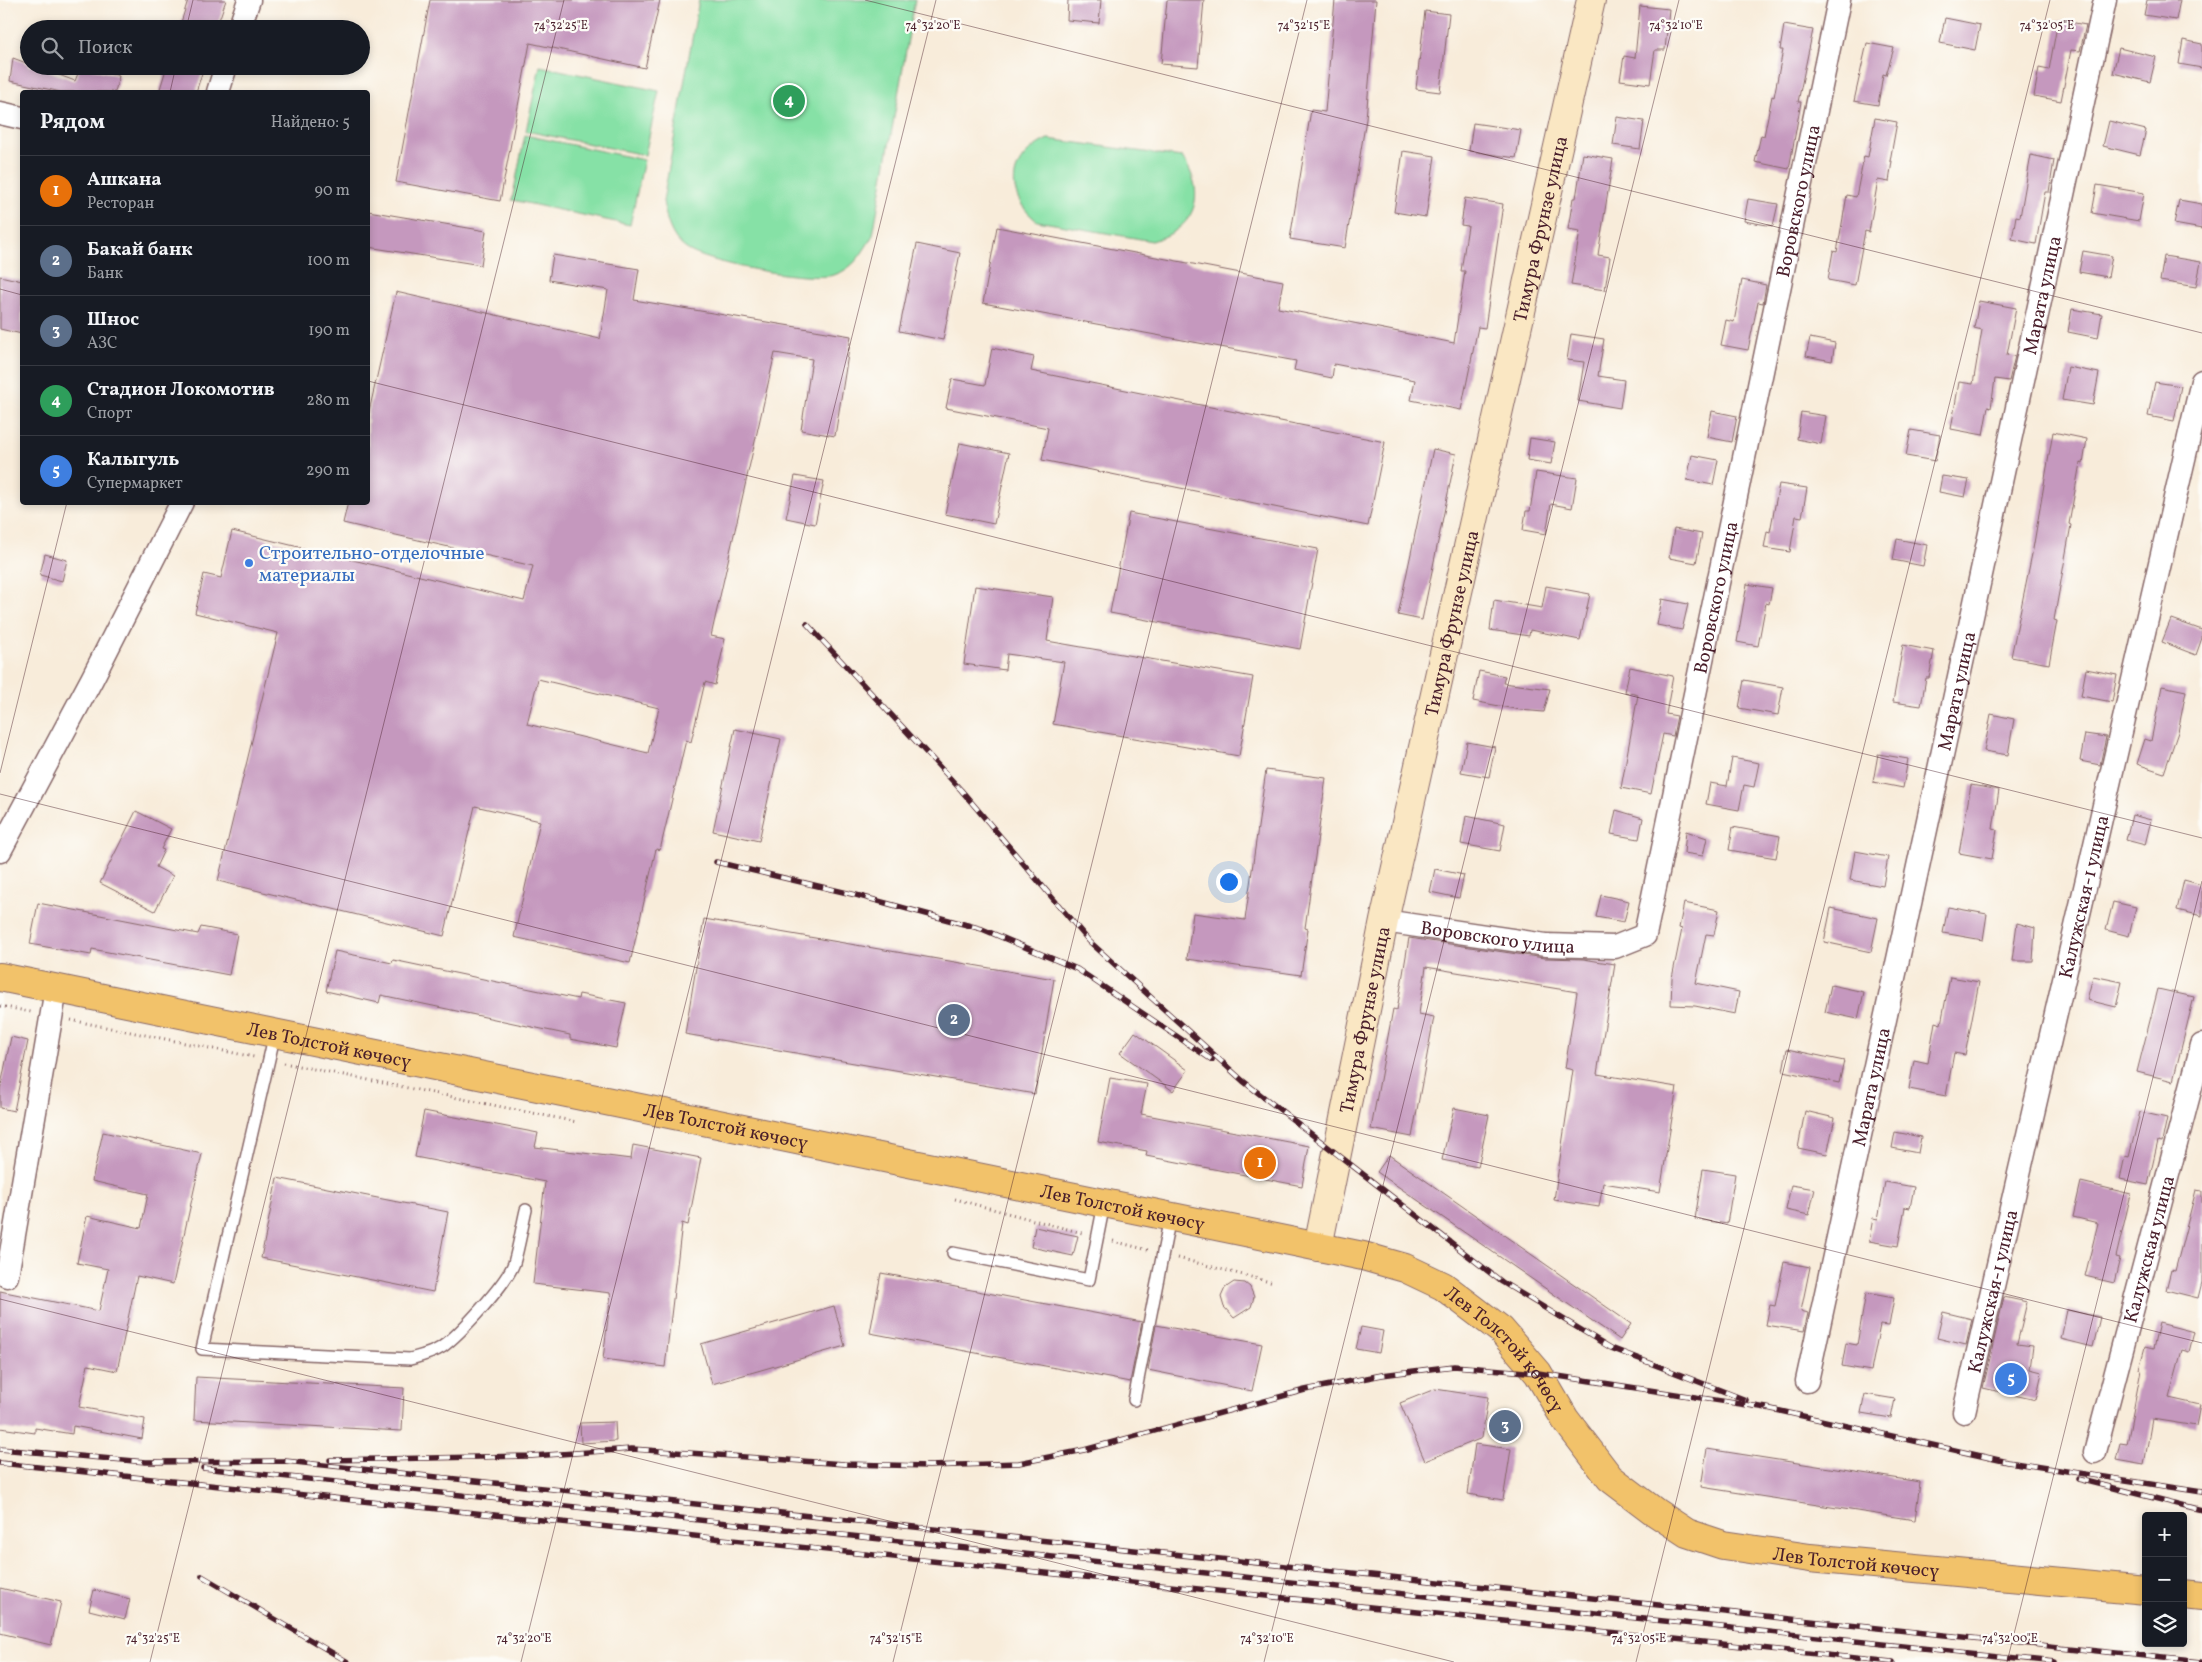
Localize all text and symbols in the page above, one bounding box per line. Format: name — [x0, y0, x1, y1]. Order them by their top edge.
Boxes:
text: 74°32'25"E — [534, 18, 588, 34]
text: 74°32'20"E — [905, 18, 961, 34]
text: 74°32'15"E — [1278, 18, 1330, 34]
text: 74°32'10"E — [1649, 18, 1703, 34]
text: 74°32'05"E — [2020, 18, 2074, 34]
search box — [20, 20, 370, 75]
icon: search — [38, 34, 66, 62]
text: Поиск — [78, 35, 132, 61]
pin: 4 — [773, 82, 805, 120]
text: Рядом — [40, 108, 105, 137]
text: Найдено: 5 — [271, 112, 350, 134]
street label: Воровского улица — [1771, 122, 1828, 280]
street label: Тимура Фрунзе улица — [1508, 134, 1575, 325]
text: Ашкана — [87, 167, 162, 193]
text: 1 — [53, 180, 59, 202]
text: 90 m — [314, 180, 350, 202]
text: Ресторан — [87, 193, 154, 215]
street label: Марата улица — [2018, 233, 2069, 357]
text: Бакай банк — [87, 237, 193, 263]
text: 2 — [52, 250, 60, 272]
text: 100 m — [307, 250, 350, 272]
text: Банк — [87, 263, 123, 285]
text: Шнос — [87, 307, 139, 333]
text: 3 — [52, 320, 60, 342]
text: 190 m — [308, 320, 350, 342]
text: АЗС — [87, 333, 118, 355]
text: Стадион Локомотив — [87, 377, 275, 403]
text: 4 — [51, 390, 61, 412]
text: 280 m — [306, 390, 350, 412]
text: Спорт — [87, 403, 132, 425]
text: Калыгуль — [87, 447, 179, 473]
text: 5 — [52, 460, 60, 482]
text: 290 m — [306, 460, 350, 482]
text: Супермаркет — [87, 473, 183, 495]
street label: Воровского улица — [1689, 519, 1746, 676]
street label: Тимура Фрунзе улица — [1419, 528, 1486, 719]
place label: Строительно-отделочные материалы — [259, 541, 484, 589]
marker: Строительно-отделочные материалы — [243, 557, 255, 569]
street label: Марата улица — [1932, 629, 1983, 753]
street label: Калужская-1 улица — [2053, 813, 2116, 981]
your location — [1216, 869, 1242, 895]
street label: Воровского улица — [1419, 916, 1575, 961]
street label: Тимура Фрунзе улица — [1334, 924, 1398, 1116]
pin: 2 — [938, 1001, 970, 1039]
street label: Лев Толстой көчөсү — [244, 1017, 413, 1076]
street label: Марата улица — [1847, 1025, 1898, 1149]
street label: Лев Толстой көчөсү — [641, 1098, 810, 1157]
pin: 1 — [1244, 1144, 1276, 1182]
street label: Калужская улица — [2118, 1173, 2182, 1326]
street label: Лев Толстой көчөсү — [1038, 1179, 1207, 1238]
street label: Калужская-1 улица — [1962, 1207, 2025, 1376]
street label: Лев Толстой көчөсү — [1438, 1280, 1569, 1418]
pin: 5 — [1995, 1360, 2027, 1398]
pin: 3 — [1489, 1407, 1521, 1445]
map controls — [2142, 1512, 2187, 1647]
button: + — [2142, 1512, 2187, 1557]
street label: Лев Толстой көчөсү — [1771, 1542, 1941, 1585]
button: − — [2142, 1557, 2187, 1602]
button: layers — [2142, 1602, 2187, 1647]
text: 74°32'25"E — [126, 1631, 180, 1647]
text: 74°32'20"E — [496, 1631, 552, 1647]
text: 74°32'15"E — [870, 1631, 922, 1647]
text: 74°32'10"E — [1240, 1631, 1294, 1647]
text: 74°32'05"E — [1612, 1631, 1666, 1647]
text: 74°32'00"E — [1982, 1631, 2038, 1647]

